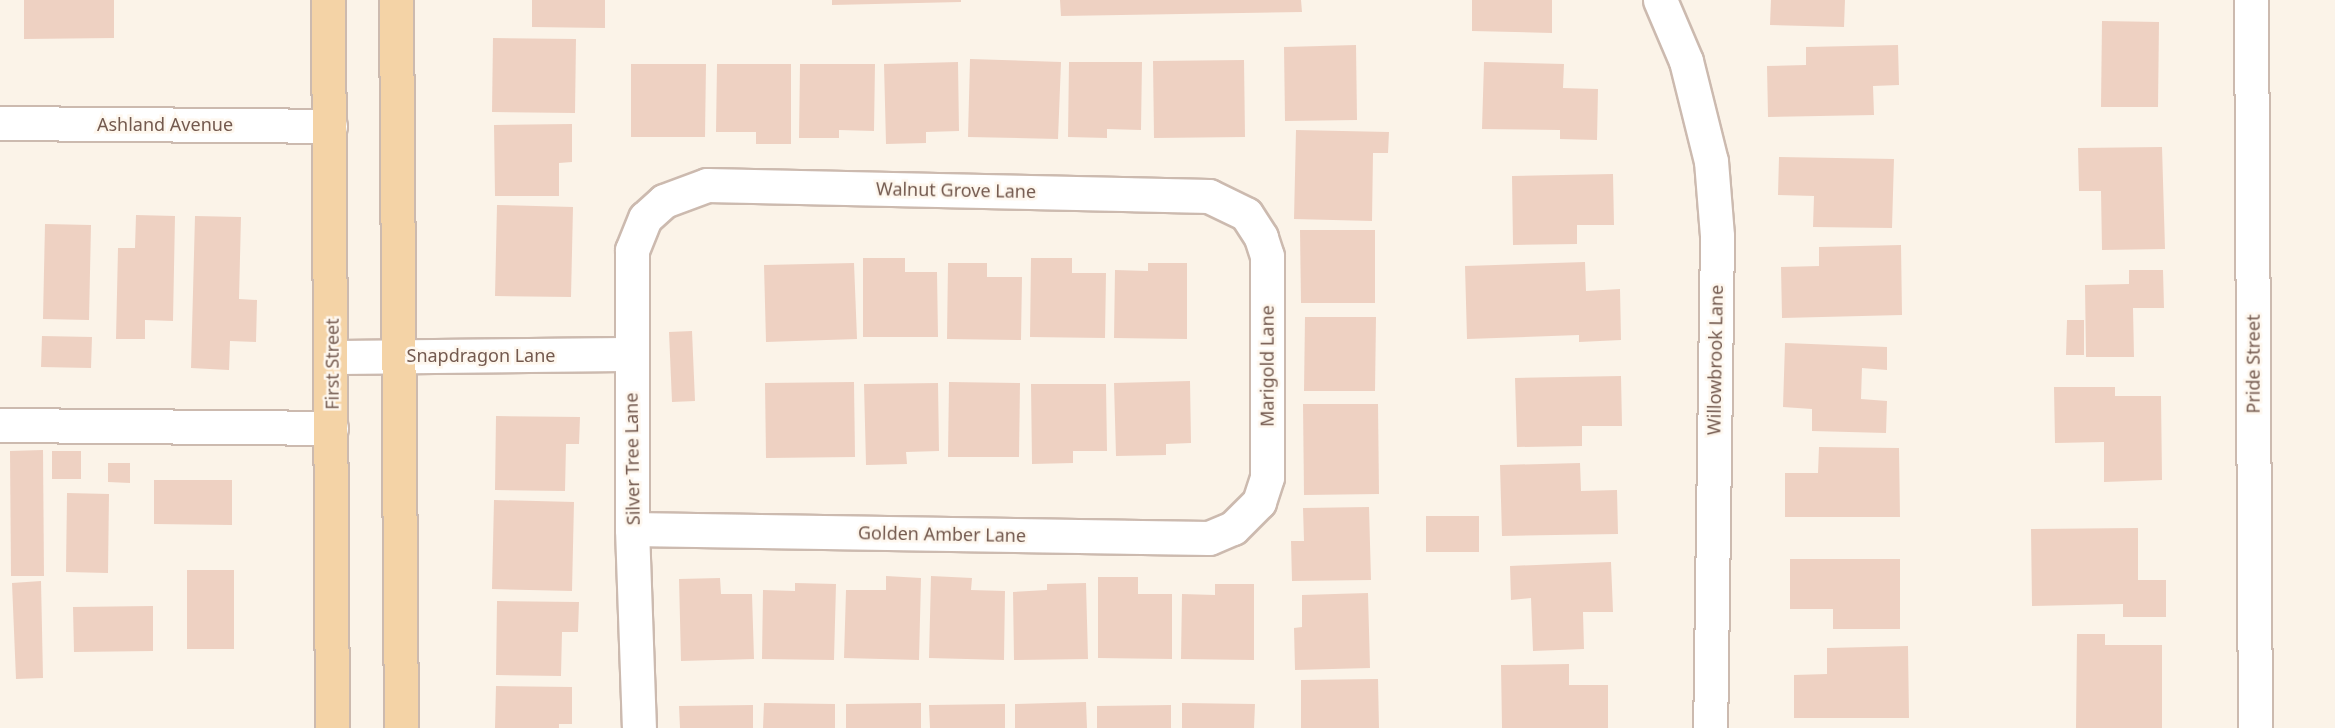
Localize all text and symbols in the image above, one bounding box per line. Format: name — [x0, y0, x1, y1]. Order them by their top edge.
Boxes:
street label: Ashland Avenue — [97, 113, 233, 135]
street label: Walnut Grove Lane — [876, 178, 1036, 202]
street label: Willowbrook Lane — [1703, 285, 1727, 435]
street label: Marigold Lane — [1256, 305, 1278, 427]
street label: Pride Street — [2242, 314, 2264, 414]
street label: First Street — [321, 318, 343, 410]
street label: Snapdragon Lane — [407, 344, 555, 366]
street label: Silver Tree Lane — [620, 393, 644, 525]
street label: Golden Amber Lane — [858, 522, 1026, 546]

